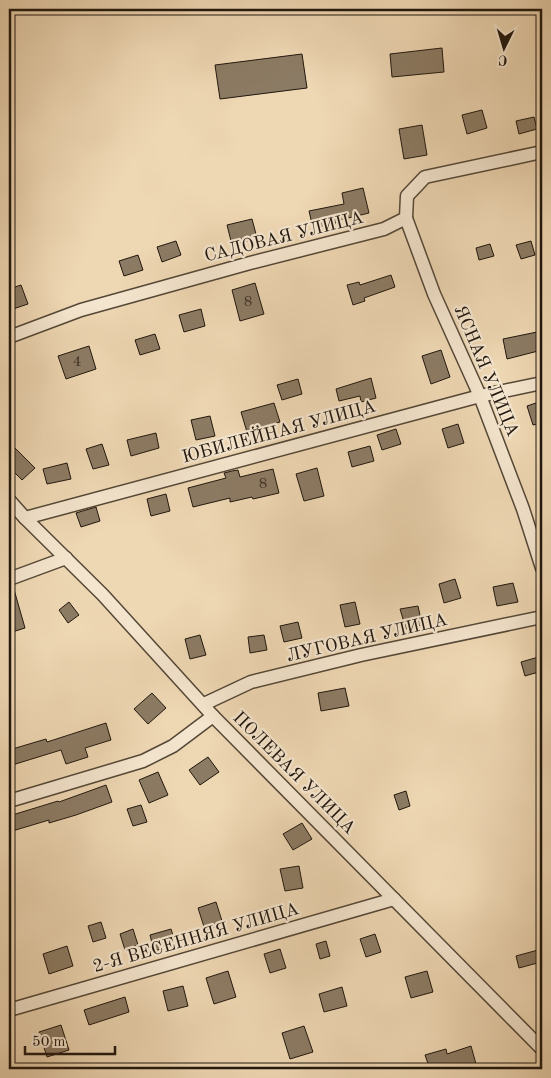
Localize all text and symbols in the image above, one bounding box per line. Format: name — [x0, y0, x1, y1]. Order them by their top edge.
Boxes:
north arrow — [478, 22, 528, 72]
text: С — [498, 53, 508, 67]
street label: САДОВАЯ УЛИЦА — [203, 208, 366, 265]
house number: 8 — [244, 295, 252, 310]
street label: ЯСНАЯ УЛИЦА — [450, 303, 522, 439]
house number: 4 — [73, 355, 81, 370]
street label: ЮБИЛЕЙНАЯ УЛИЦА — [179, 394, 378, 467]
house number: 8 — [259, 477, 267, 492]
street label: ЛУГОВАЯ УЛИЦА — [285, 611, 449, 665]
street label: ПОЛЕВАЯ УЛИЦА — [229, 708, 359, 838]
street label: 2-Я ВЕСЕННЯЯ УЛИЦА — [91, 900, 301, 976]
scale bar — [25, 1023, 115, 1055]
text: 50 m — [32, 1035, 66, 1050]

